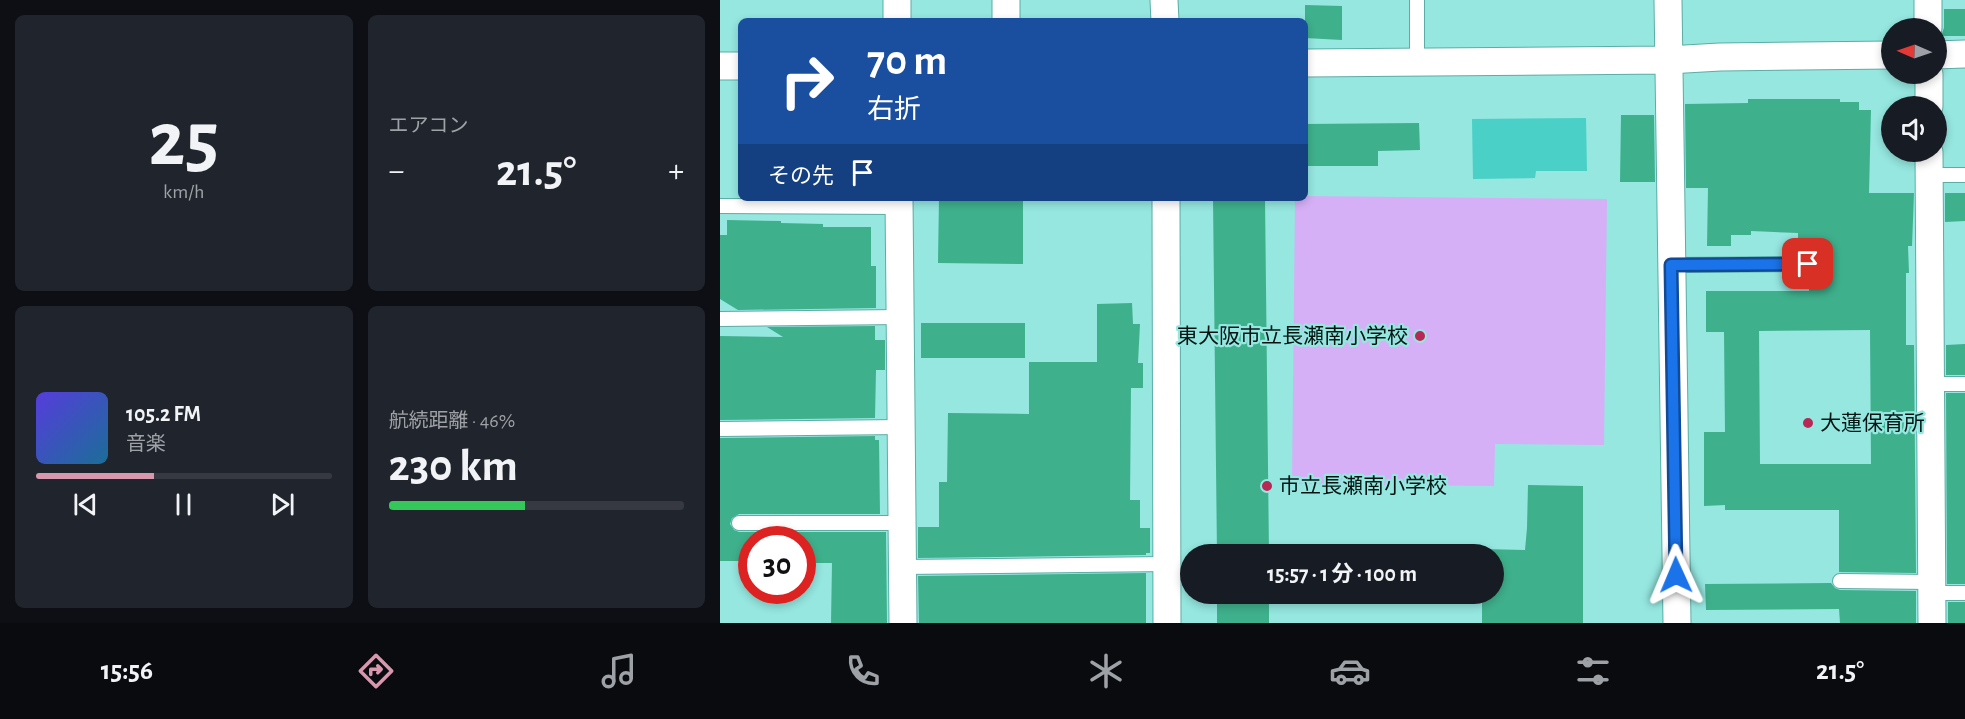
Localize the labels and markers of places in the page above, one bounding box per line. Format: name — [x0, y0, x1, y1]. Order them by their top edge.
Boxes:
pin — [1782, 238, 1833, 289]
place label: 東大阪市立長瀬南小学校 — [1177, 325, 1408, 347]
marker: 東大阪市立長瀬南小学校 — [1413, 329, 1427, 343]
place label: 大蓮保育所 — [1820, 412, 1925, 434]
marker: 大蓮保育所 — [1801, 416, 1815, 430]
place label: 市立長瀬南小学校 — [1279, 475, 1447, 497]
marker: 市立長瀬南小学校 — [1260, 479, 1274, 493]

